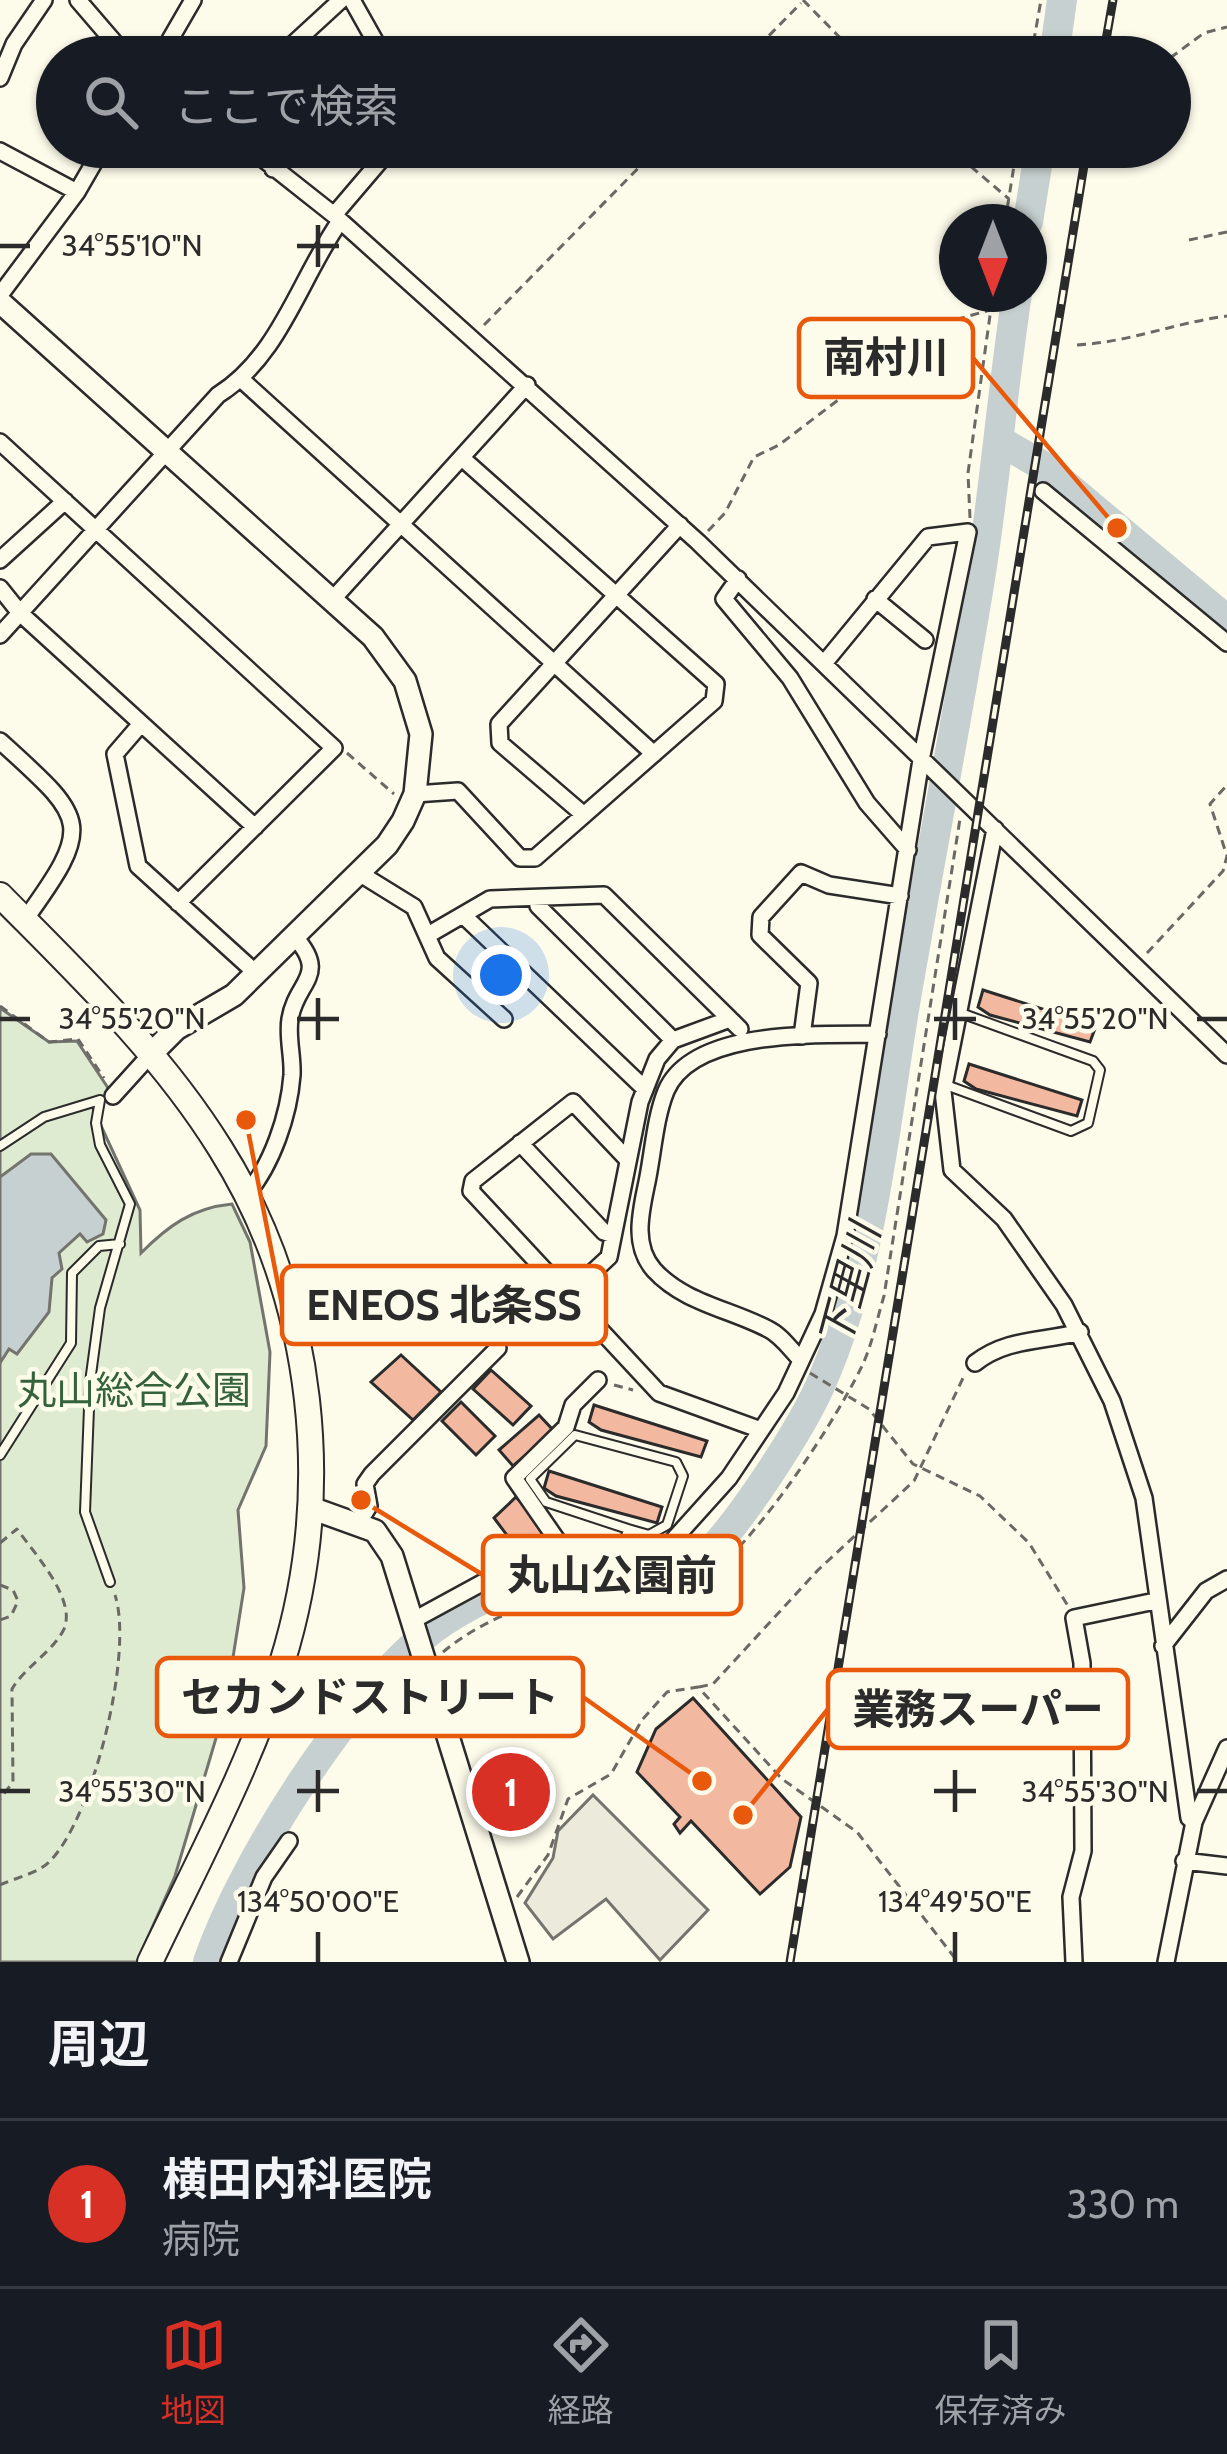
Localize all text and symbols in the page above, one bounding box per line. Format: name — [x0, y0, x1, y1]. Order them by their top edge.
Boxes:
search box — [36, 36, 1191, 168]
icon: search — [78, 69, 144, 135]
text: ここで検索 — [174, 79, 399, 133]
north arrow — [939, 204, 1047, 312]
text: 34°55'10"N — [61, 227, 203, 264]
callout: 南村川 — [799, 319, 973, 397]
text: 南村川 — [823, 331, 949, 383]
your location — [471, 945, 531, 1005]
text: 34°55'20"N — [58, 1000, 206, 1037]
text: 34°55'20"N — [1021, 1000, 1169, 1037]
water label: 下里川 — [808, 1215, 891, 1354]
callout: ENEOS 北条SS — [282, 1266, 606, 1344]
text: ENEOS 北条SS — [306, 1279, 582, 1331]
park label: 丸山総合公園 — [17, 1366, 251, 1414]
callout: 丸山公園前 — [483, 1536, 741, 1614]
text: 丸山公園前 — [507, 1549, 717, 1601]
callout: セカンドストリート — [157, 1658, 583, 1736]
callout: 業務スーパー — [828, 1670, 1128, 1748]
text: セカンドストリート — [181, 1671, 559, 1723]
text: 業務スーパー — [852, 1683, 1104, 1735]
pin: 1 — [472, 1747, 550, 1837]
text: 34°55'30"N — [58, 1773, 206, 1810]
text: 34°55'30"N — [1021, 1773, 1169, 1810]
text: 134°50'00"E — [237, 1883, 399, 1920]
text: 134°49'50"E — [878, 1883, 1032, 1920]
text: 周辺 — [48, 2013, 150, 2075]
text: 横田内科医院 — [162, 2152, 432, 2206]
text: 1 — [80, 2180, 94, 2228]
text: 330 m — [1067, 2180, 1179, 2228]
text: 病院 — [162, 2215, 240, 2263]
tab: 地図 — [161, 2312, 227, 2432]
tab: 経路 — [548, 2312, 614, 2432]
tab: 保存済み — [935, 2312, 1067, 2432]

